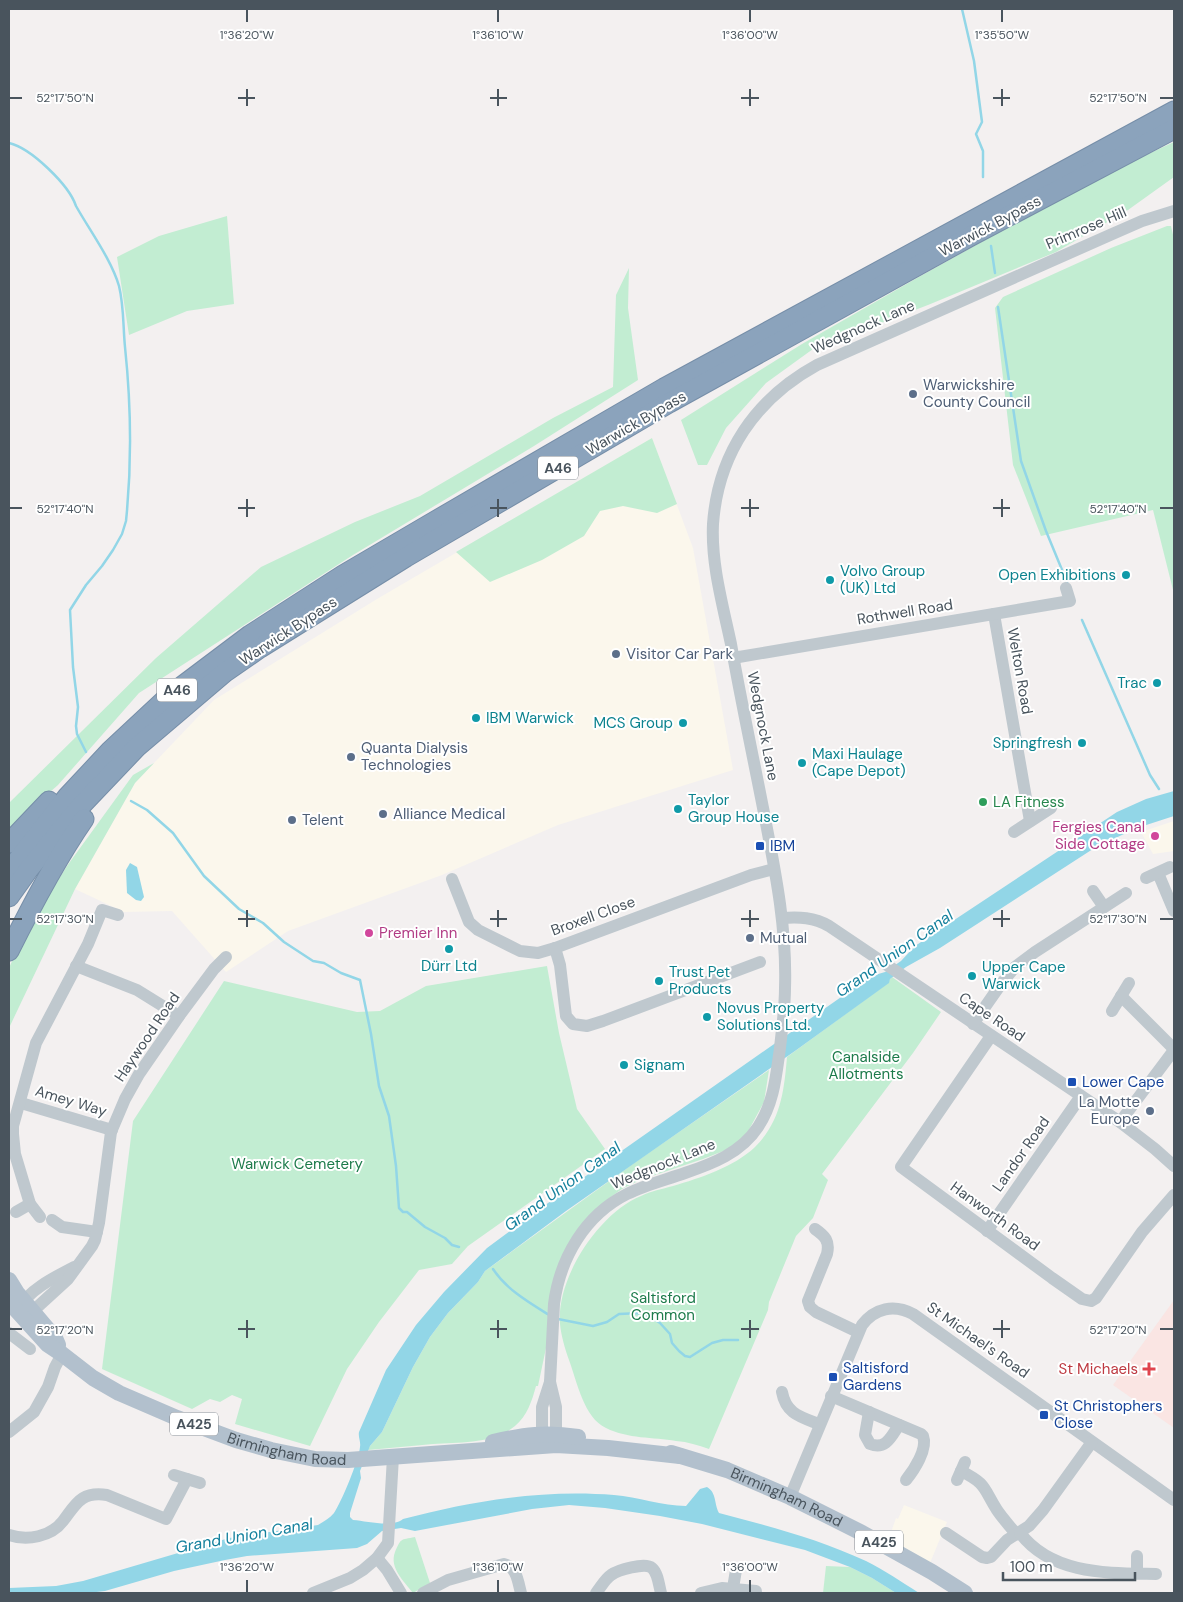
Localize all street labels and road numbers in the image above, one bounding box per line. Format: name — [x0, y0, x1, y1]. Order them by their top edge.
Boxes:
street label: Warwick Bypass — [936, 191, 1044, 261]
street label: Primrose Hill — [1043, 202, 1129, 254]
street label: Wedgnock Lane — [808, 295, 918, 359]
street label: Warwick Bypass — [582, 386, 690, 460]
road number: A46 — [538, 456, 578, 479]
street label: Warwick Bypass — [235, 592, 341, 670]
street label: Rothwell Road — [856, 595, 954, 629]
street label: Welton Road — [1003, 626, 1037, 716]
street label: Wedgnock Lane — [743, 670, 783, 782]
road number: A46 — [157, 678, 197, 702]
street label: Broxell Close — [548, 892, 638, 940]
street label: Haywood Road — [110, 988, 184, 1086]
street label: Cape Road — [955, 988, 1029, 1046]
street label: Amey Way — [33, 1081, 110, 1122]
street label: Landor Road — [988, 1112, 1054, 1196]
street label: Wedgnock Lane — [608, 1134, 718, 1194]
street label: Hanworth Road — [946, 1177, 1044, 1255]
street label: St Michael's Road — [923, 1297, 1033, 1383]
road number: A425 — [170, 1412, 218, 1436]
street label: Birmingham Road — [224, 1428, 347, 1470]
street label: Birmingham Road — [727, 1463, 846, 1532]
road number: A425 — [855, 1530, 903, 1554]

